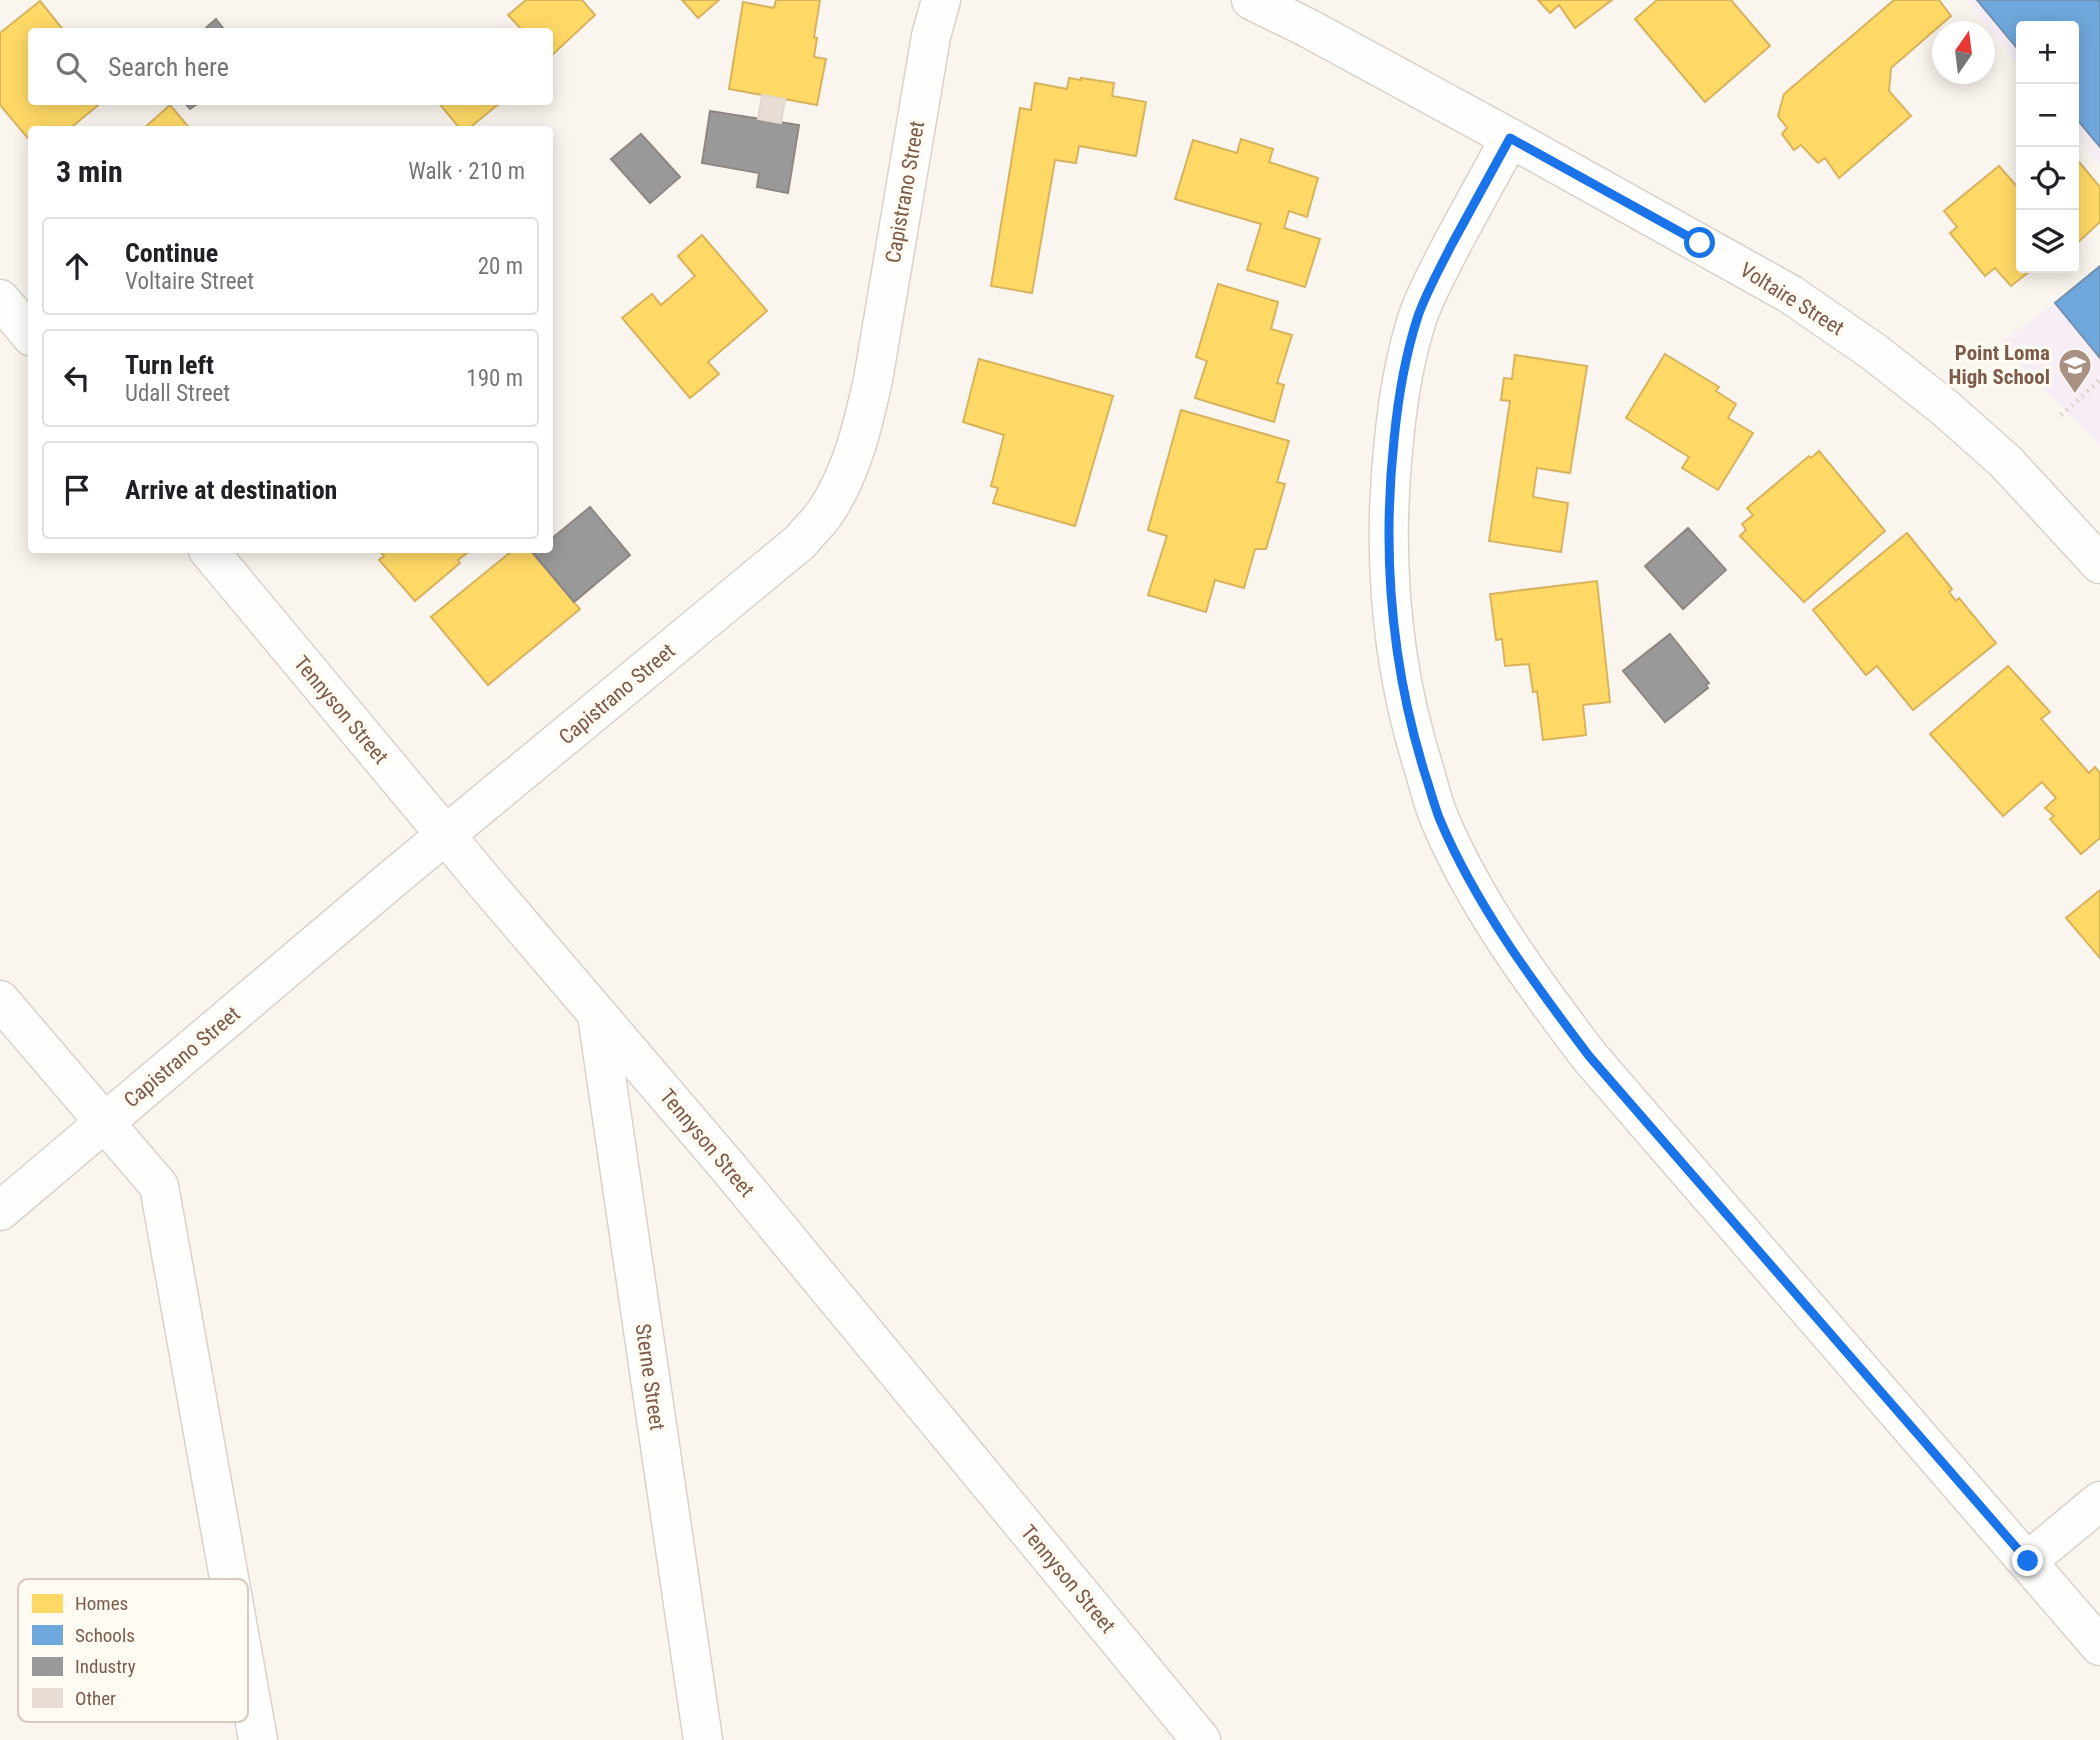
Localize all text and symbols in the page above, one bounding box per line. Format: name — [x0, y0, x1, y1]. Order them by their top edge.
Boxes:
north arrow — [1932, 21, 1995, 84]
map controls — [2016, 21, 2079, 273]
button: + — [2016, 21, 2079, 84]
search box — [28, 28, 553, 105]
icon: search — [52, 48, 90, 86]
text: Search here — [108, 52, 229, 82]
button: − — [2016, 84, 2079, 147]
street label: Capistrano Street — [881, 119, 929, 265]
button: locate — [2016, 147, 2079, 210]
text: 3 min — [56, 154, 123, 189]
text: Walk · 210 m — [408, 158, 525, 185]
button: layers — [2016, 210, 2079, 273]
route start — [1684, 227, 1715, 258]
text: Continue — [125, 238, 218, 268]
icon: ahead — [58, 247, 96, 285]
text: 20 m — [478, 253, 523, 280]
street label: Voltaire Street — [1736, 258, 1848, 340]
text: Voltaire Street — [125, 268, 254, 295]
place label: Point Loma High School — [1949, 341, 2050, 389]
school or university icon: Point Loma High School — [2056, 346, 2094, 395]
text: Turn left — [125, 350, 214, 380]
icon: left — [58, 359, 96, 397]
text: 190 m — [466, 365, 523, 392]
text: Udall Street — [125, 380, 230, 407]
icon: arrive — [58, 471, 96, 509]
text: Arrive at destination — [125, 475, 337, 505]
street label: Capistrano Street — [554, 639, 680, 749]
street label: Tennyson Street — [289, 651, 393, 769]
street label: Capistrano Street — [119, 1002, 245, 1112]
street label: Tennyson Street — [655, 1084, 759, 1202]
street label: Sterne Street — [631, 1322, 669, 1432]
street label: Tennyson Street — [1016, 1520, 1120, 1638]
route end — [2012, 1545, 2043, 1576]
legend — [18, 1579, 248, 1722]
text: Homes — [75, 1592, 128, 1615]
text: Schools — [75, 1624, 135, 1647]
text: Industry — [75, 1655, 136, 1678]
text: Other — [75, 1687, 116, 1710]

